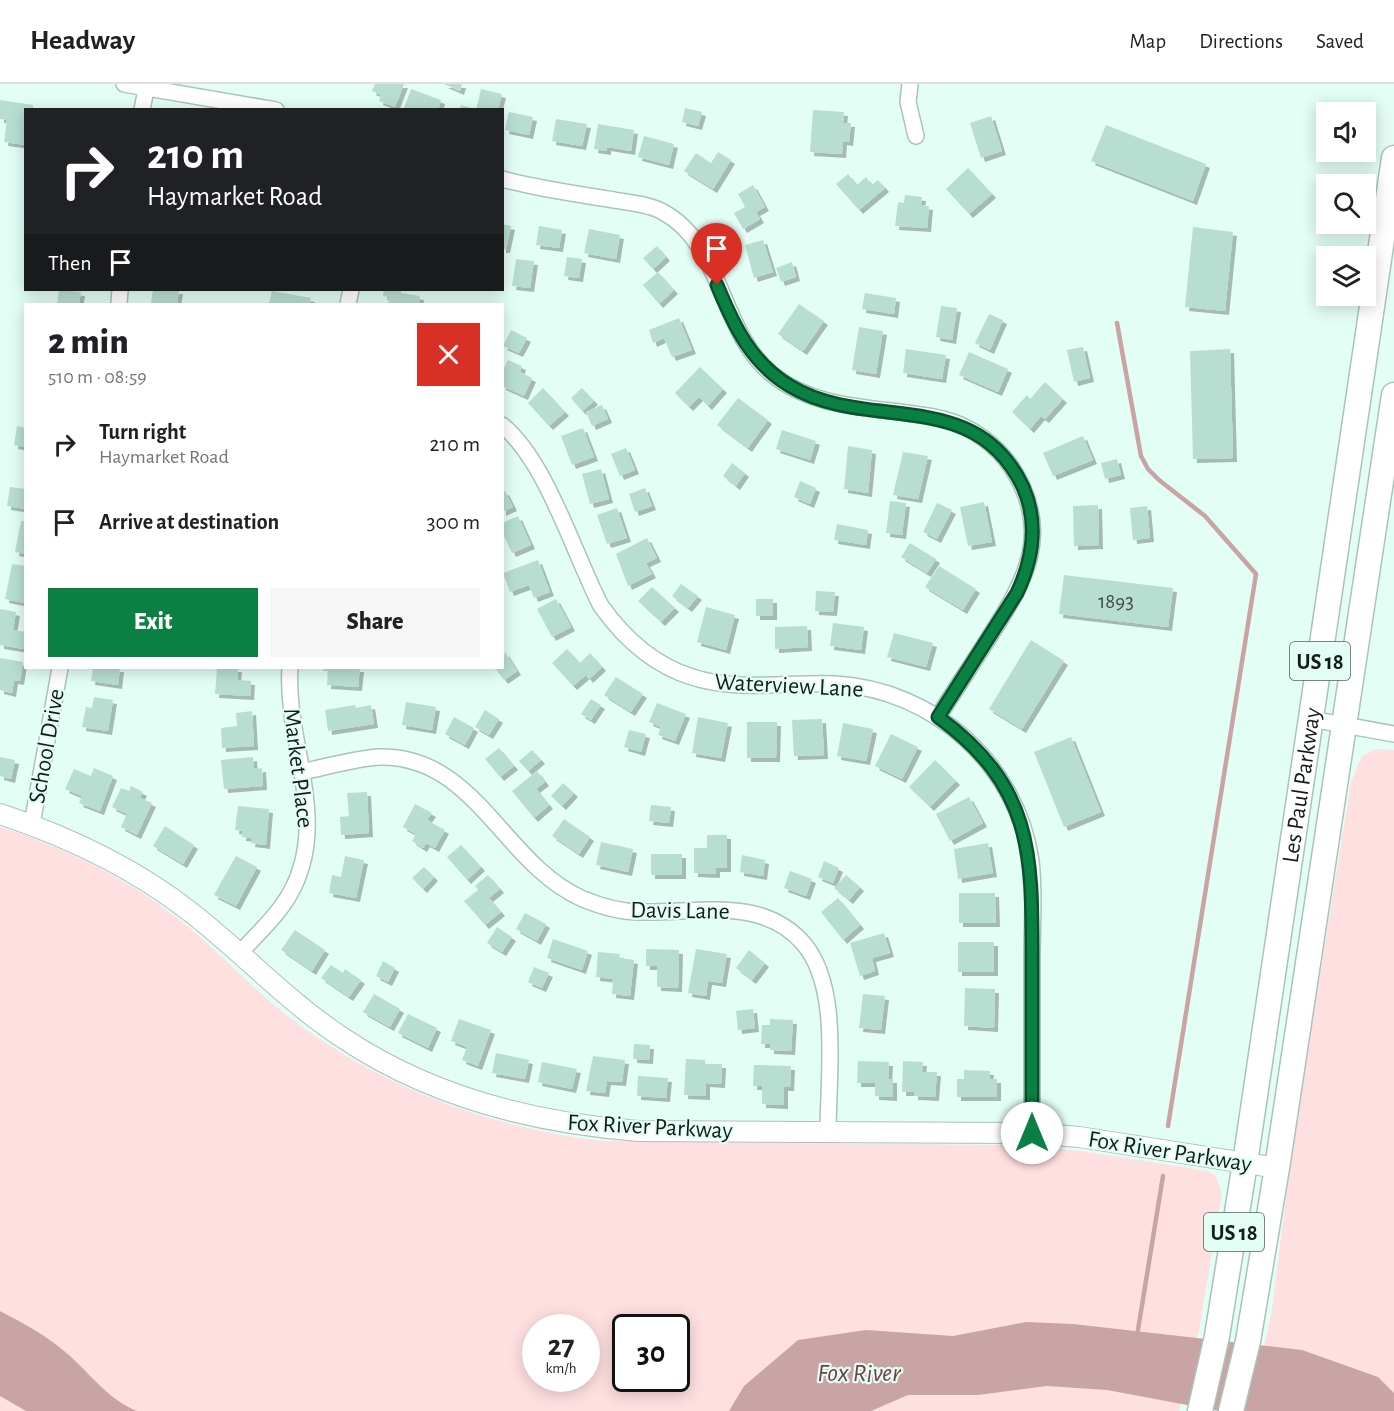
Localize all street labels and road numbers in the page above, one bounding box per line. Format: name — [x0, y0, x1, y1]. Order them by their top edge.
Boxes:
road number: US 18 — [1290, 642, 1350, 680]
street label: Waterview Lane — [714, 670, 864, 702]
street label: School Drive — [25, 687, 69, 805]
street label: Les Paul Parkway — [1279, 706, 1325, 865]
street label: Market Place — [279, 707, 317, 829]
street label: Davis Lane — [630, 898, 730, 924]
street label: Fox River Parkway — [567, 1111, 733, 1143]
street label: Fox River Parkway — [1086, 1127, 1253, 1177]
road number: US 18 — [1204, 1213, 1264, 1251]

